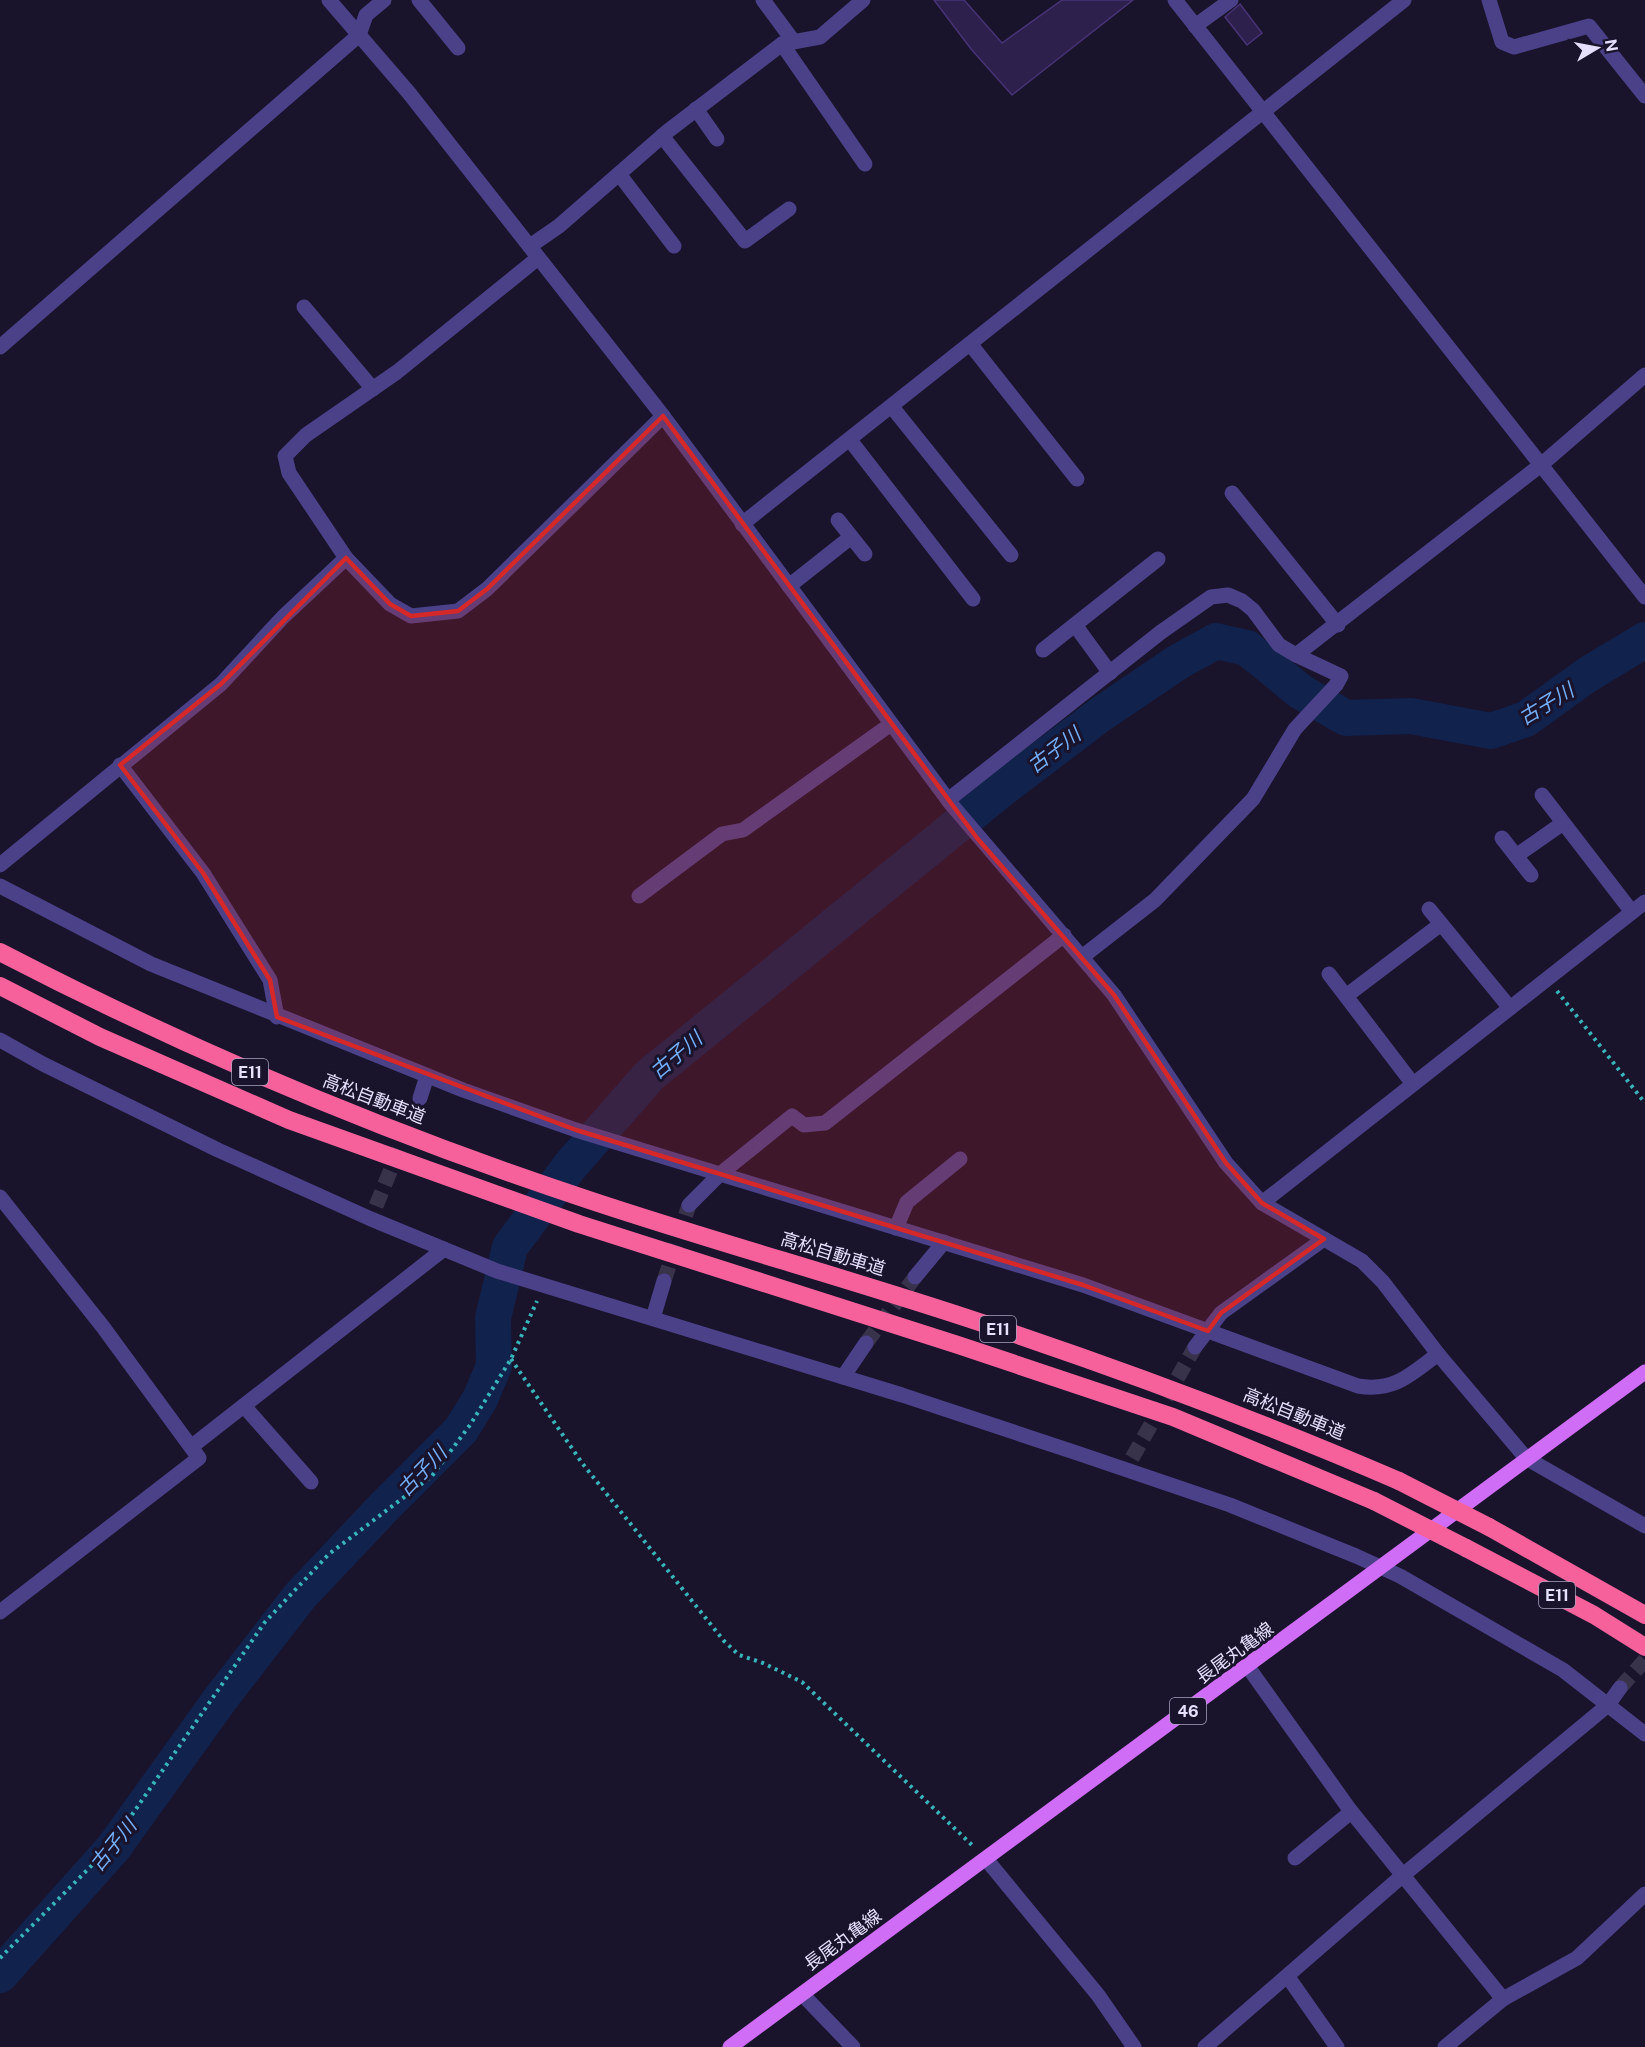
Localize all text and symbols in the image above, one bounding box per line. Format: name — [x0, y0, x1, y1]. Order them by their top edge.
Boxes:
north arrow — [1567, 18, 1627, 78]
text: N — [1601, 38, 1622, 53]
water label: 古子川 — [1514, 677, 1580, 730]
water label: 古子川 — [1023, 721, 1087, 778]
water label: 古子川 — [645, 1025, 708, 1083]
road number: E11 — [232, 1059, 268, 1085]
street label: 高松自動車道 — [320, 1069, 428, 1128]
street label: 高松自動車道 — [778, 1228, 888, 1279]
road number: E11 — [980, 1316, 1016, 1342]
street label: 高松自動車道 — [1240, 1384, 1348, 1444]
water label: 古子川 — [393, 1440, 453, 1501]
road number: E11 — [1539, 1582, 1575, 1608]
street label: 長尾丸亀線 — [1192, 1618, 1277, 1688]
road number: 46 — [1170, 1698, 1206, 1724]
water label: 古子川 — [85, 1813, 142, 1876]
street label: 長尾丸亀線 — [800, 1905, 885, 1975]

